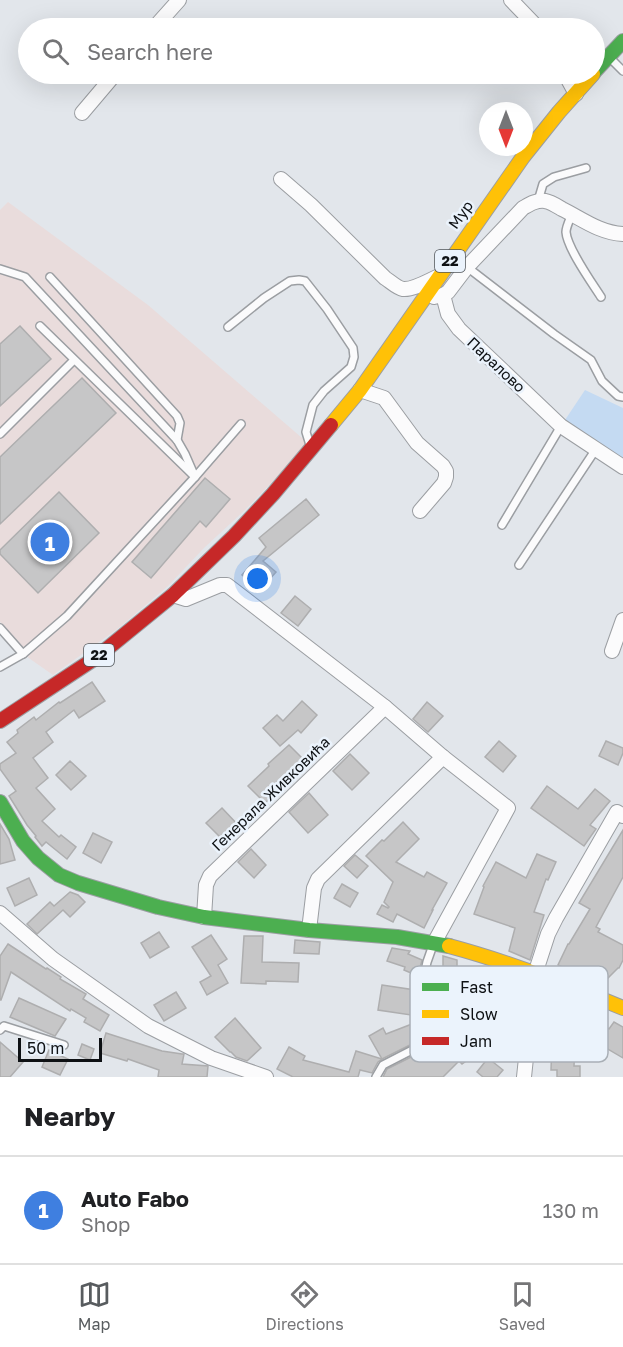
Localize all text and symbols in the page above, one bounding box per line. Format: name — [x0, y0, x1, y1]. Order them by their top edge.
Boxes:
search box — [18, 18, 605, 84]
icon: search — [39, 35, 72, 68]
text: Search here — [87, 38, 213, 65]
north arrow — [479, 102, 533, 156]
street label: Мур — [444, 197, 476, 232]
road number: 22 — [435, 250, 465, 272]
street label: Паралово — [464, 333, 529, 396]
pin: 1 — [31, 520, 70, 564]
your location — [243, 564, 272, 593]
road number: 22 — [84, 644, 114, 666]
street label: Генерала Живковића — [208, 732, 333, 854]
legend — [410, 966, 608, 1062]
text: Fast — [460, 977, 493, 997]
text: Slow — [460, 1004, 498, 1024]
text: Jam — [460, 1031, 492, 1051]
scale bar — [18, 1035, 102, 1062]
text: 50 m — [27, 1038, 64, 1058]
text: Nearby — [24, 1101, 115, 1132]
text: Auto Fabo — [81, 1185, 189, 1212]
text: 1 — [38, 1198, 49, 1222]
text: 130 m — [543, 1198, 599, 1222]
text: Shop — [81, 1212, 130, 1236]
tab: Map — [78, 1278, 111, 1334]
tab: Directions — [266, 1278, 344, 1334]
tab: Saved — [499, 1278, 545, 1334]

